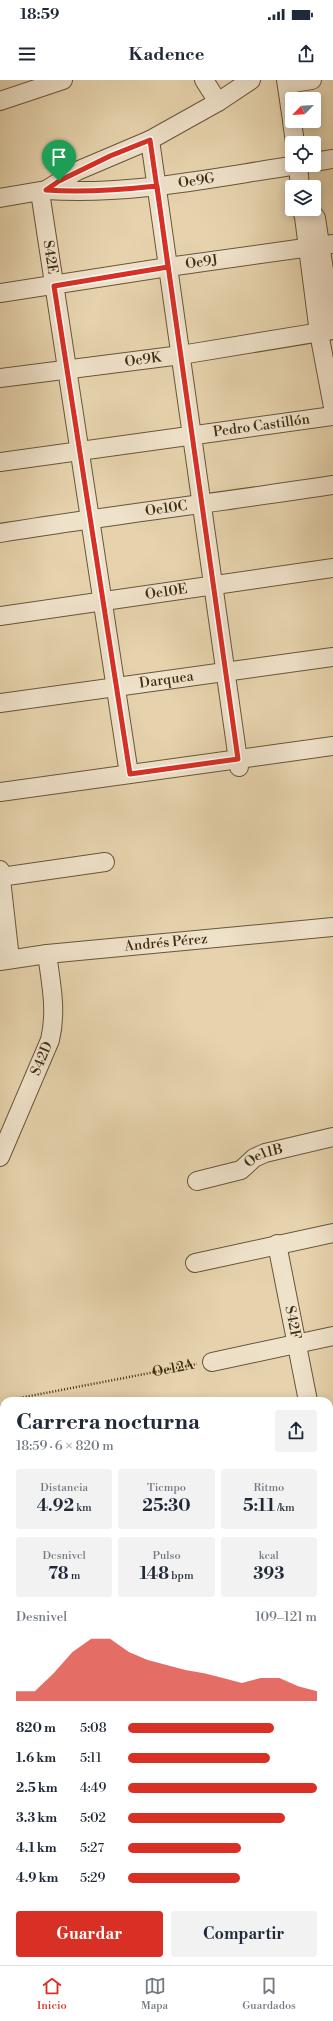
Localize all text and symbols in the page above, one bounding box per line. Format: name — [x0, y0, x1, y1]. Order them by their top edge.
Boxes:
text: 18:59 — [20, 5, 59, 24]
icon: menu — [16, 43, 38, 65]
text: Kadence — [129, 43, 204, 66]
icon: share — [295, 43, 317, 65]
north arrow — [285, 92, 321, 128]
map controls — [285, 92, 321, 216]
button: locate — [285, 136, 321, 172]
pin — [42, 140, 76, 181]
icon: arrive — [48, 146, 70, 168]
street label: Oe9G — [177, 169, 217, 192]
button: layers — [285, 180, 321, 216]
street label: S42E — [39, 239, 61, 275]
street label: Oe9J — [184, 251, 219, 273]
street label: Oe9K — [123, 349, 163, 371]
street label: Pedro Castillón — [212, 410, 312, 441]
street label: Oe10C — [144, 497, 189, 520]
street label: Oe10E — [144, 580, 189, 604]
street label: Darquea — [138, 667, 196, 693]
street label: Andrés Pérez — [123, 930, 209, 956]
street label: S42D — [27, 1039, 57, 1078]
street label: Oe11B — [240, 1140, 285, 1172]
street label: S42F — [280, 1304, 305, 1341]
street label: Oe12A — [151, 1356, 196, 1381]
text: Carrera nocturna — [16, 1409, 200, 1436]
button: share — [275, 1410, 317, 1452]
text: 18:59 · 6 × 820 m — [16, 1438, 114, 1454]
text: Distancia — [40, 1481, 88, 1495]
text: Tiempo — [147, 1481, 186, 1495]
text: Ritmo — [253, 1481, 284, 1495]
text: 4.92 — [37, 1495, 74, 1517]
text: 25:30 — [142, 1495, 191, 1517]
text: 5:11 — [243, 1495, 275, 1517]
text: km — [74, 1501, 92, 1515]
text: /km — [275, 1501, 295, 1515]
text: Desnivel — [43, 1549, 86, 1563]
text: Pulso — [152, 1549, 181, 1563]
text: kcal — [259, 1549, 279, 1563]
text: 78 — [48, 1563, 69, 1585]
text: 148 — [139, 1563, 169, 1585]
text: 393 — [253, 1563, 284, 1585]
text: m — [69, 1569, 80, 1583]
text: bpm — [169, 1569, 194, 1583]
text: Desnivel — [16, 1609, 67, 1625]
text: 109–121 m — [255, 1609, 317, 1625]
text: 820 m — [16, 1720, 56, 1736]
text: 5:08 — [80, 1720, 107, 1736]
text: 1.6 km — [16, 1750, 56, 1766]
text: 5:11 — [80, 1750, 102, 1766]
text: 2.5 km — [16, 1780, 58, 1796]
text: 4:49 — [80, 1780, 106, 1796]
text: 3.3 km — [16, 1810, 57, 1826]
text: 5:02 — [80, 1810, 106, 1826]
text: 4.1 km — [16, 1840, 57, 1856]
text: 5:27 — [80, 1840, 104, 1856]
text: 4.9 km — [16, 1870, 58, 1886]
text: 5:29 — [80, 1870, 105, 1886]
button: Guardar — [16, 1911, 163, 1957]
button: Compartir — [171, 1911, 317, 1957]
tab: Inicio — [37, 1975, 67, 2013]
tab: Mapa — [141, 1975, 168, 2013]
tab: Guardados — [242, 1975, 296, 2013]

